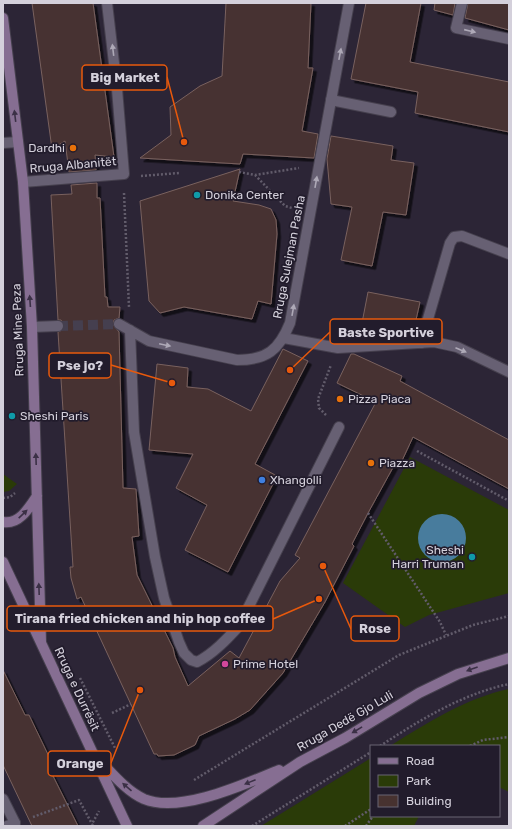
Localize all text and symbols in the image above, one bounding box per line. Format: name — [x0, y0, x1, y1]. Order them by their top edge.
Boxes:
one-way arrow — [463, 28, 476, 34]
one-way arrow — [109, 44, 116, 56]
one-way arrow — [337, 48, 343, 60]
callout: Big Market — [82, 65, 167, 90]
text: Big Market — [90, 70, 160, 85]
one-way arrow — [12, 109, 18, 122]
place label: Dardhi — [28, 141, 65, 155]
marker: Dardhi — [68, 143, 78, 153]
street label: Rruga Albanitët — [29, 154, 117, 176]
one-way arrow — [313, 176, 319, 188]
place label: Donika Center — [205, 188, 284, 202]
marker: Donika Center — [192, 190, 202, 200]
street label: Rruga Sulejman Pasha — [270, 194, 308, 320]
street label: Rruga Mine Peza — [9, 283, 27, 377]
one-way arrow — [27, 295, 34, 307]
one-way arrow — [290, 304, 296, 316]
callout: Baste Sportive — [330, 319, 442, 344]
text: Baste Sportive — [338, 325, 434, 340]
one-way arrow — [159, 342, 171, 348]
one-way arrow — [456, 347, 468, 353]
callout: Pse jo? — [49, 353, 111, 378]
text: Pse jo? — [57, 358, 103, 373]
place label: Pizza Piaca — [348, 392, 411, 406]
marker: Pizza Piaca — [335, 394, 345, 404]
place label: Sheshi Paris — [20, 409, 89, 423]
marker: Sheshi Paris — [7, 411, 17, 421]
one-way arrow — [32, 453, 39, 465]
place label: Piazza — [379, 456, 415, 470]
marker: Piazza — [366, 458, 376, 468]
place label: Xhangolli — [270, 473, 322, 487]
marker: Xhangolli — [257, 475, 267, 485]
one-way arrow — [18, 509, 28, 519]
place label: Sheshi Harri Truman — [392, 543, 464, 571]
marker: Sheshi Harri Truman — [467, 552, 477, 562]
one-way arrow — [36, 582, 42, 595]
callout: Tirana fried chicken and hip hop coffee — [7, 606, 273, 631]
text: Tirana fried chicken and hip hop coffee — [15, 611, 265, 626]
callout: Rose — [351, 616, 399, 641]
text: Rose — [359, 621, 391, 636]
street label: Rruga e Durrësit — [51, 645, 103, 733]
place label: Prime Hotel — [233, 657, 298, 671]
marker: Prime Hotel — [220, 659, 230, 669]
one-way arrow — [465, 667, 477, 673]
street label: Rruga Dedë Gjo Luli — [294, 688, 396, 754]
one-way arrow — [351, 727, 363, 734]
legend — [370, 745, 500, 817]
callout: Orange — [48, 751, 111, 776]
text: Road — [406, 754, 434, 768]
text: Orange — [56, 756, 104, 771]
text: Park — [406, 774, 432, 788]
one-way arrow — [244, 779, 256, 785]
one-way arrow — [123, 783, 132, 792]
text: Building — [406, 794, 452, 808]

